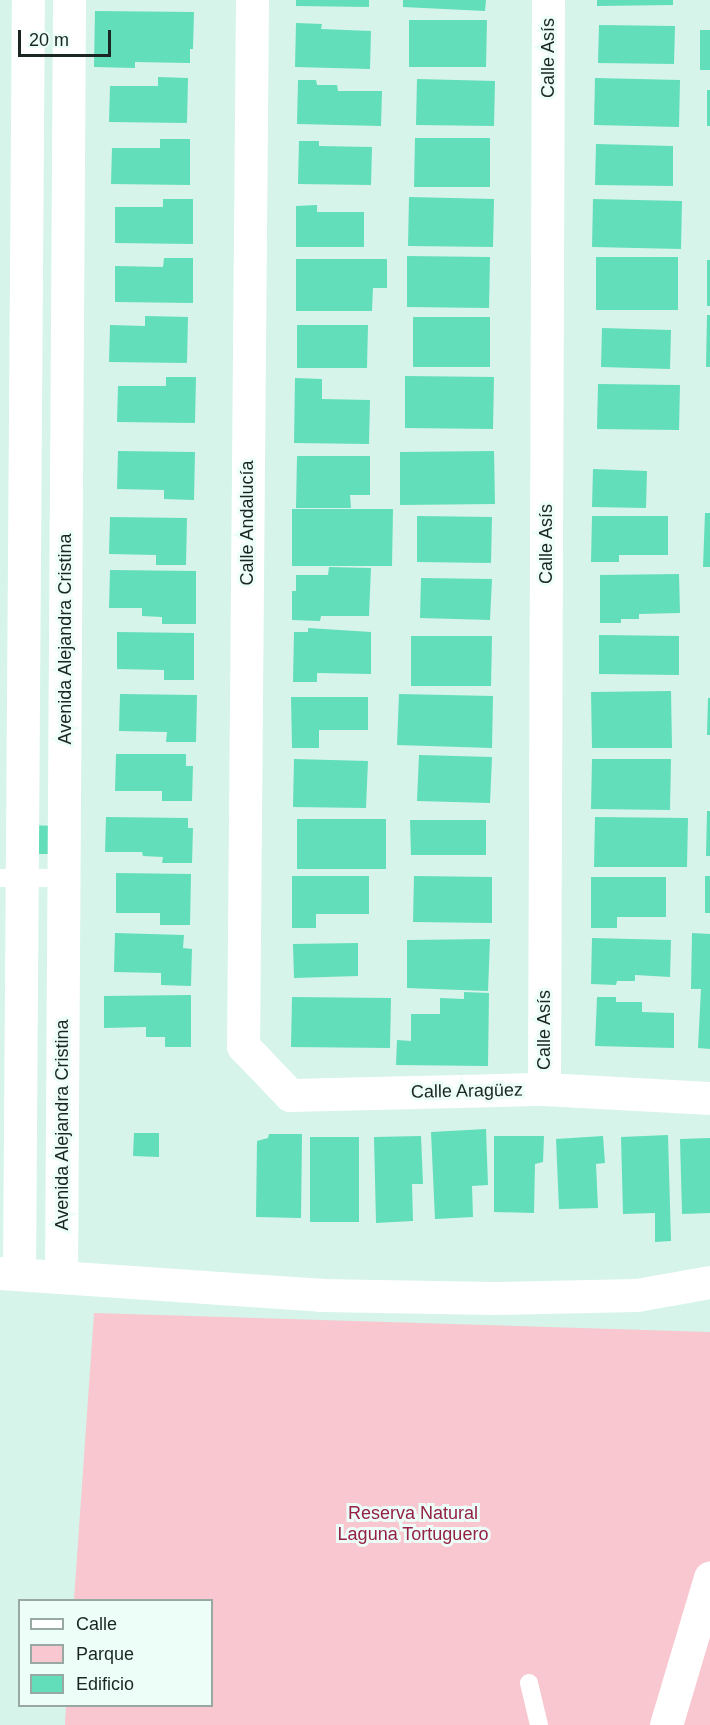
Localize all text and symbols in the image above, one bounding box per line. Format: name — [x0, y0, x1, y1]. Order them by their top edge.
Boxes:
street label: Calle Asís — [537, 17, 559, 99]
scale bar — [21, 18, 114, 56]
text: 20 m — [29, 30, 69, 50]
street label: Calle Andalucía — [236, 460, 258, 586]
street label: Calle Asís — [535, 503, 557, 585]
street label: Avenida Alejandra Cristina — [54, 533, 76, 745]
street label: Calle Asís — [533, 989, 555, 1071]
street label: Avenida Alejandra Cristina — [51, 1019, 73, 1231]
street label: Calle Aragüez — [410, 1079, 524, 1103]
park label: Reserva Natural Laguna Tortuguero — [337, 1503, 489, 1546]
legend — [18, 1599, 213, 1707]
text: Calle — [76, 1614, 117, 1634]
text: Parque — [76, 1644, 134, 1664]
text: Edificio — [76, 1674, 134, 1694]

